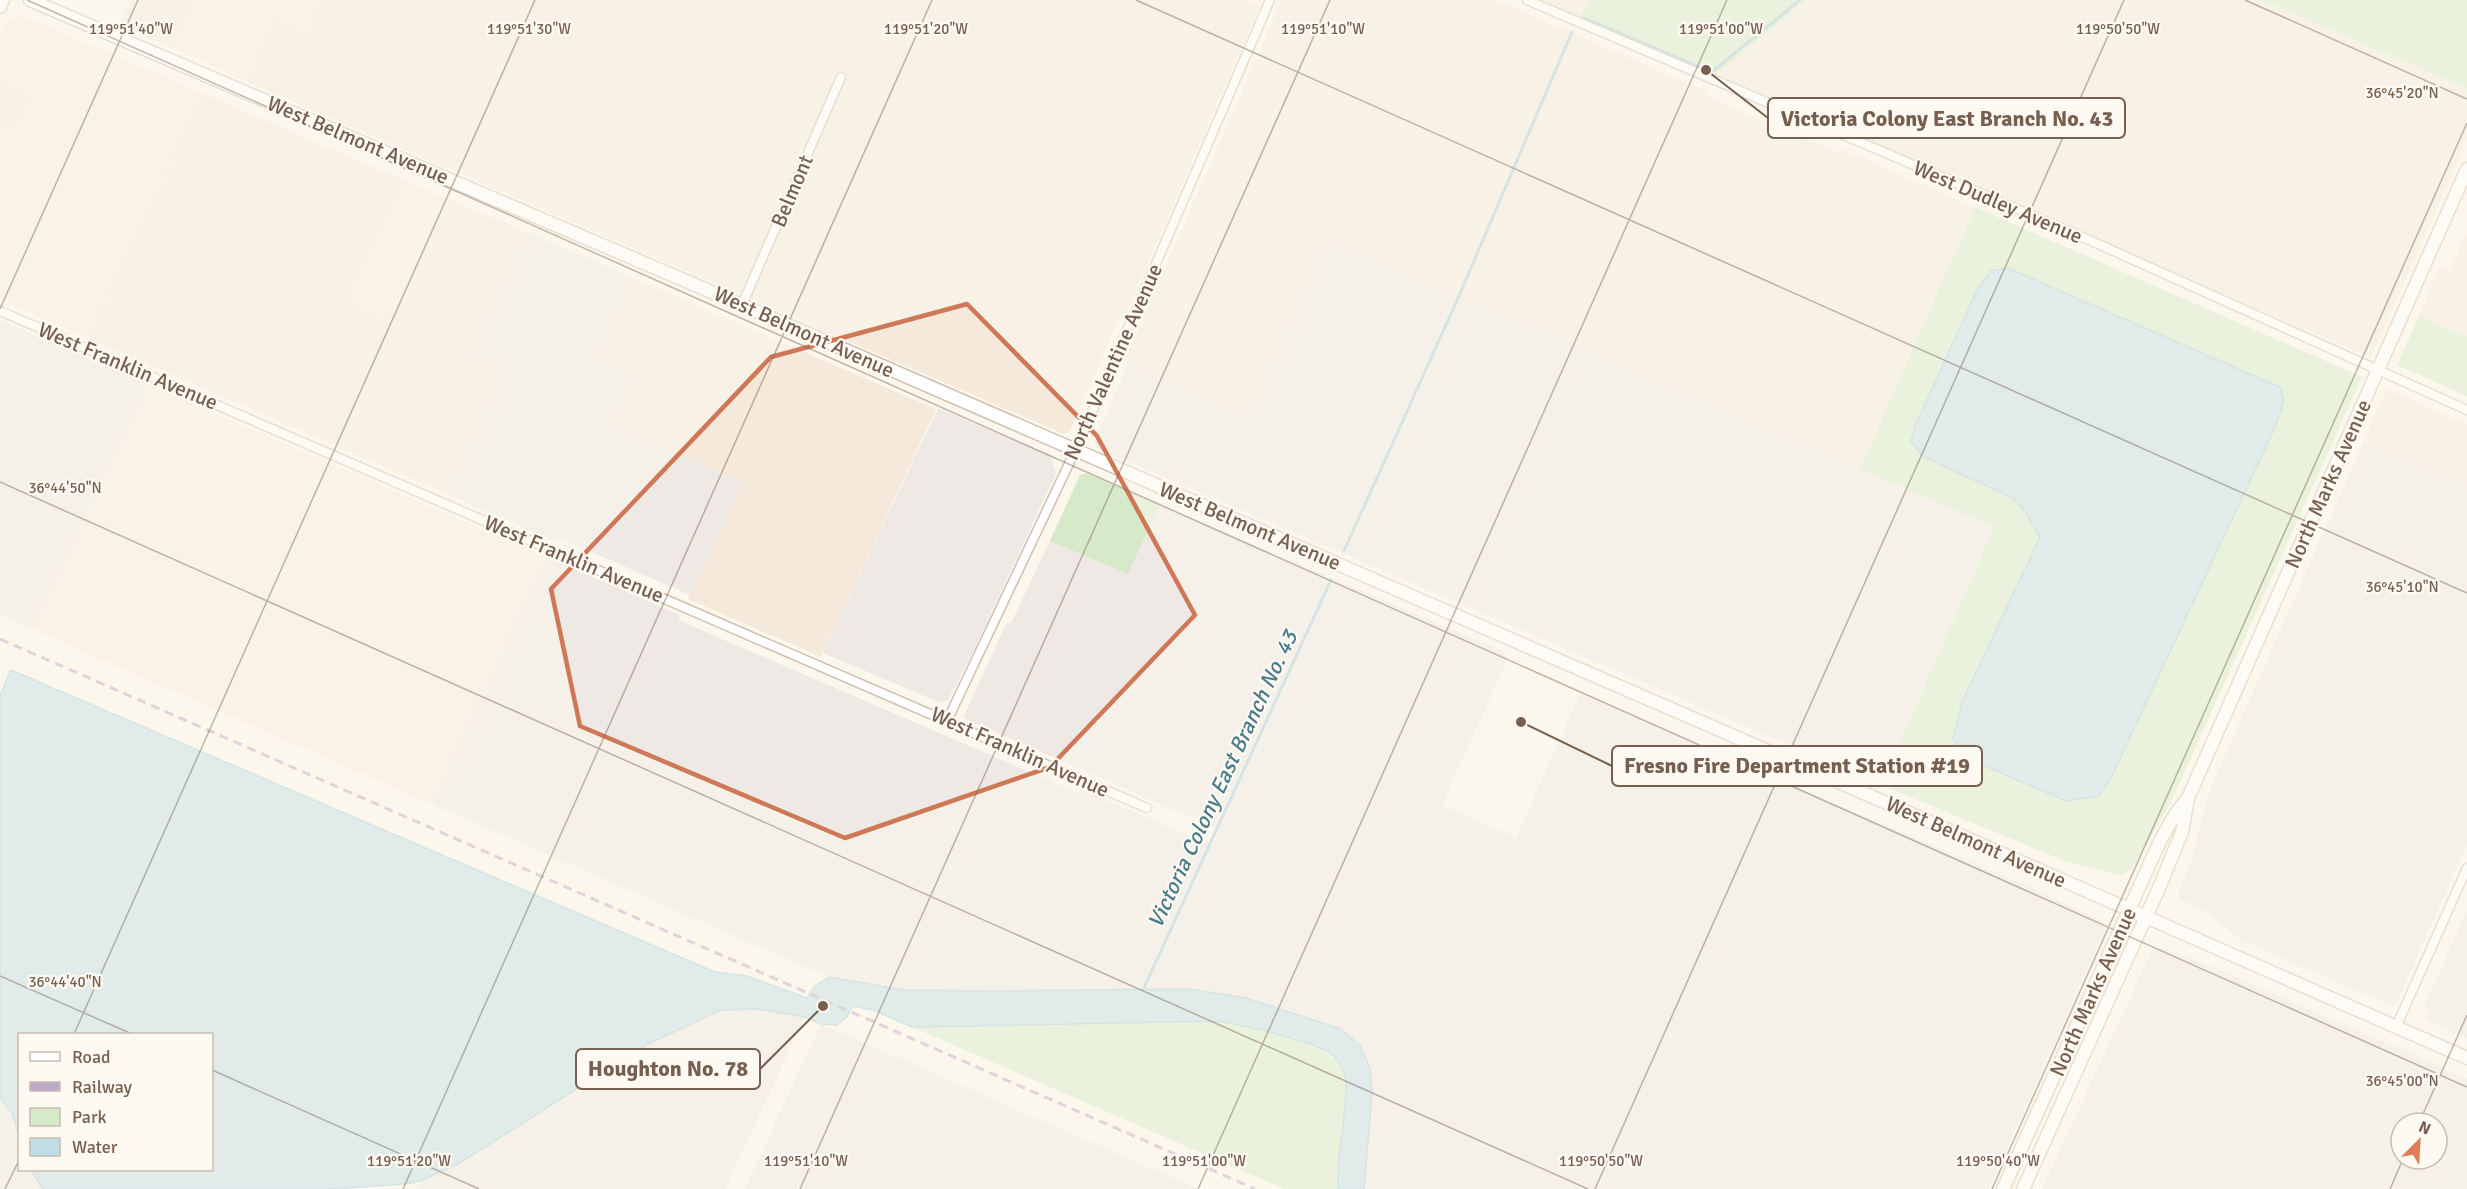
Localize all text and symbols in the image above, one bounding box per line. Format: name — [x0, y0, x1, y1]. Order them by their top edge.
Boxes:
text: 119°51'40"W — [89, 20, 173, 38]
text: 119°51'30"W — [487, 20, 571, 38]
text: 119°51'20"W — [884, 20, 968, 38]
text: 119°51'10"W — [1281, 20, 1365, 38]
text: 119°51'00"W — [1679, 20, 1763, 38]
text: 119°50'50"W — [2076, 20, 2160, 38]
text: 36°45'20"N — [2365, 84, 2439, 102]
street label: West Belmont Avenue — [263, 90, 453, 190]
callout: Victoria Colony East Branch No. 43 — [1768, 98, 2125, 138]
text: Victoria Colony East Branch No. 43 — [1781, 105, 2113, 132]
street label: Belmont — [765, 151, 819, 231]
street label: West Dudley Avenue — [1909, 155, 2087, 249]
street label: North Valentine Avenue — [1058, 260, 1168, 464]
street label: West Belmont Avenue — [710, 280, 898, 384]
street label: West Franklin Avenue — [34, 316, 222, 416]
street label: North Marks Avenue — [2279, 396, 2377, 572]
street label: West Belmont Avenue — [1155, 476, 1345, 576]
text: 36°44'50"N — [28, 479, 102, 497]
street label: West Franklin Avenue — [480, 509, 668, 609]
text: 36°45'10"N — [2365, 578, 2439, 596]
water label: Victoria Colony East Branch No. 43 — [1142, 624, 1304, 932]
street label: West Franklin Avenue — [927, 701, 1113, 803]
callout: Fresno Fire Department Station #19 — [1612, 746, 1982, 786]
text: Fresno Fire Department Station #19 — [1624, 752, 1970, 779]
street label: West Belmont Avenue — [1882, 790, 2070, 894]
street label: North Marks Avenue — [2044, 904, 2142, 1080]
text: 36°44'40"N — [28, 973, 102, 991]
legend — [18, 1033, 213, 1171]
text: Road — [72, 1046, 111, 1068]
callout: Houghton No. 78 — [576, 1049, 760, 1089]
text: Houghton No. 78 — [588, 1055, 748, 1082]
text: 36°45'00"N — [2365, 1072, 2439, 1090]
text: Railway — [72, 1076, 133, 1098]
text: Park — [72, 1106, 107, 1128]
north arrow — [2389, 1111, 2449, 1171]
text: N — [2416, 1117, 2434, 1140]
text: Water — [72, 1136, 118, 1158]
text: 119°51'20"W — [367, 1152, 451, 1170]
text: 119°51'10"W — [764, 1152, 848, 1170]
text: 119°51'00"W — [1162, 1152, 1246, 1170]
text: 119°50'50"W — [1559, 1152, 1643, 1170]
text: 119°50'40"W — [1956, 1152, 2040, 1170]

